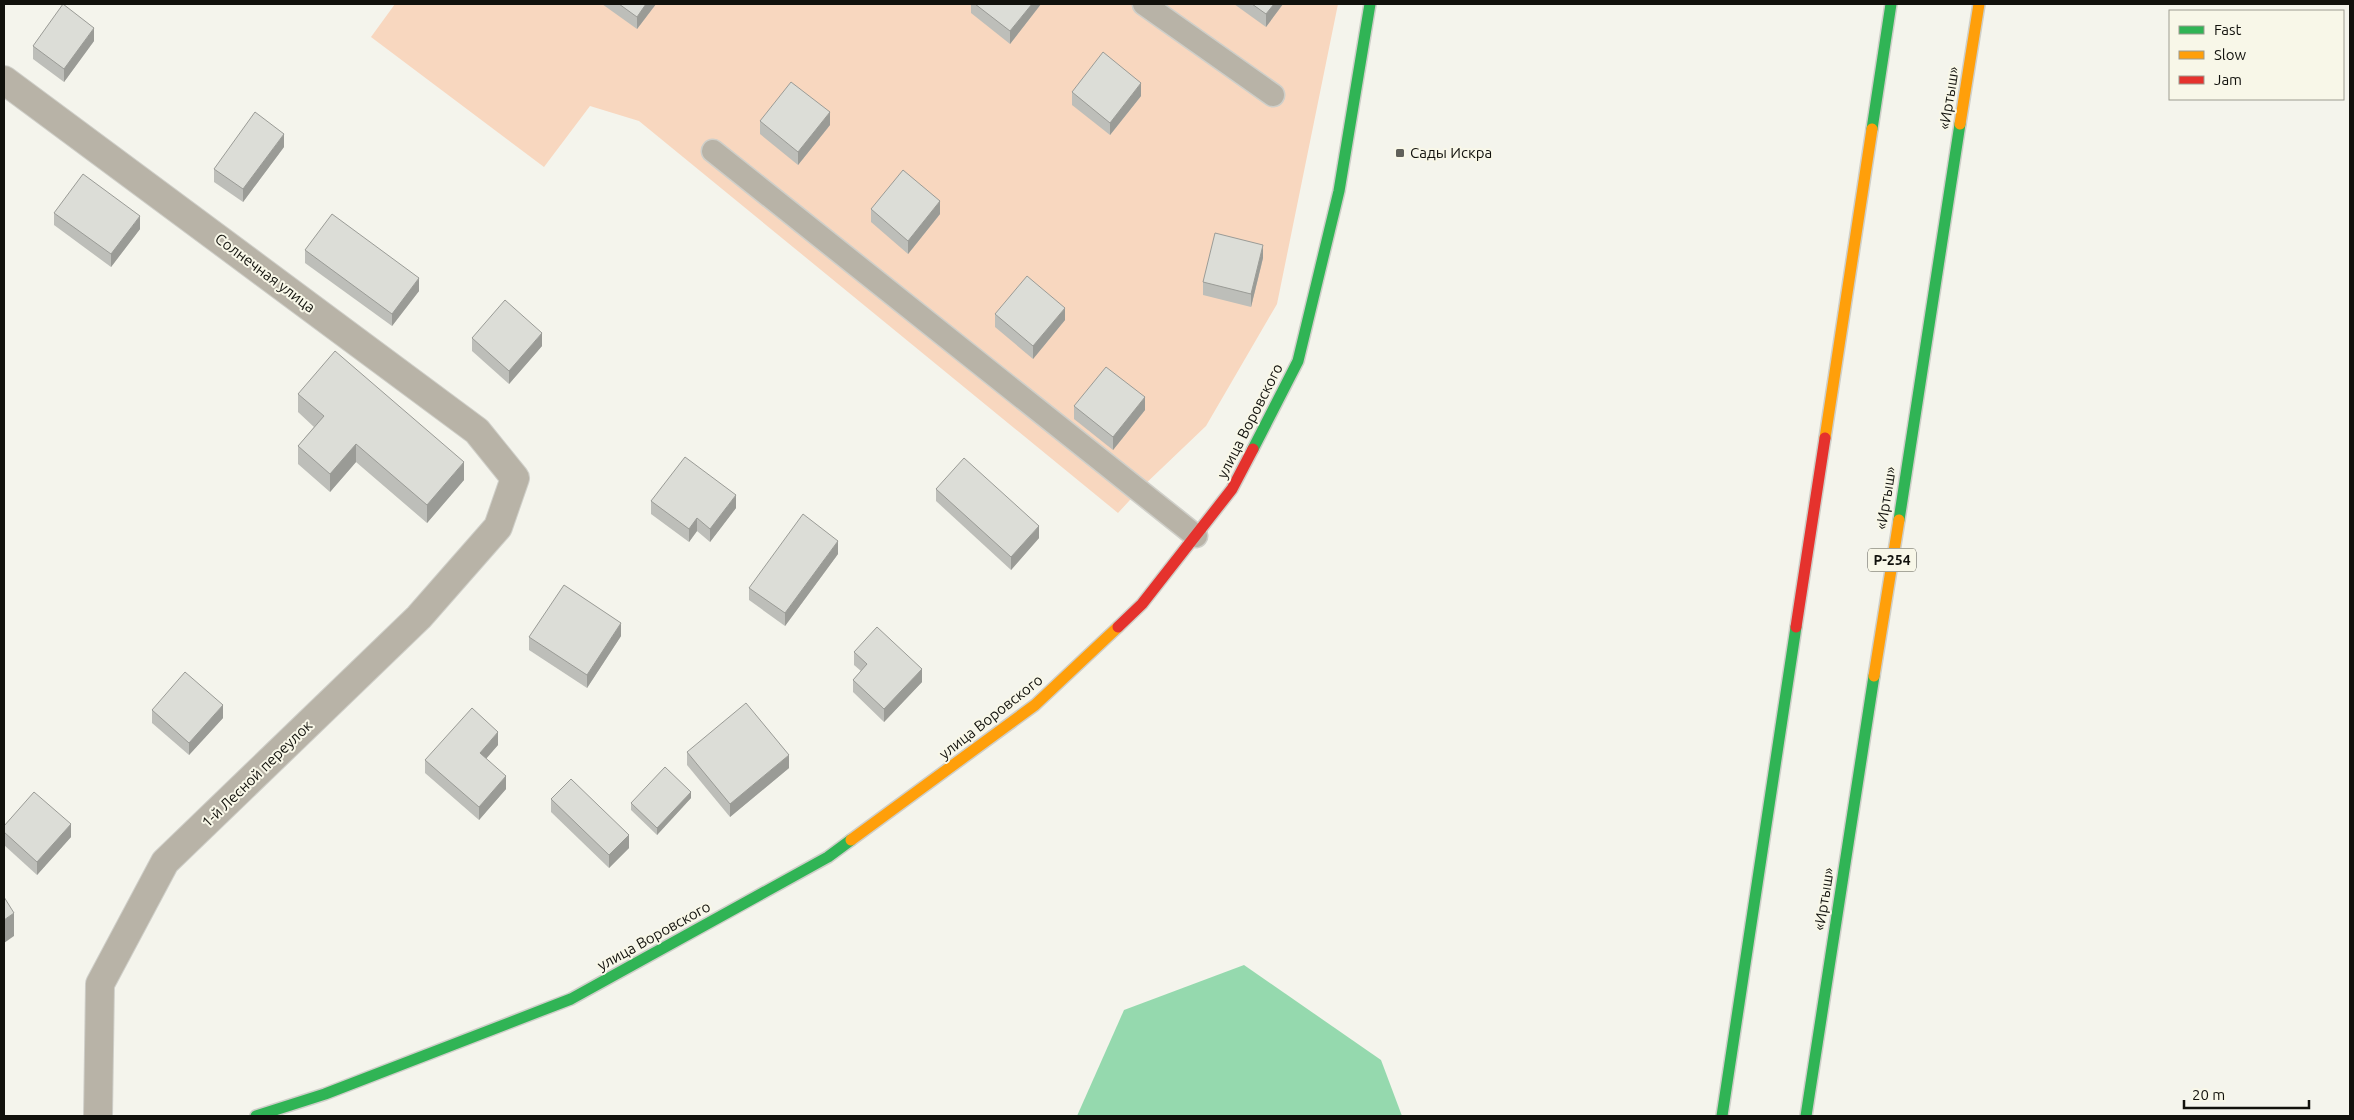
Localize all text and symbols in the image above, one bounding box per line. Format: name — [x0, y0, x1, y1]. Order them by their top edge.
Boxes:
legend — [2169, 10, 2344, 100]
text: Fast — [2214, 21, 2242, 38]
text: Slow — [2214, 46, 2247, 63]
street label: «Иртыш» — [1935, 65, 1962, 131]
text: Jam — [2214, 71, 2242, 88]
place label: Сады Искра — [1410, 144, 1492, 161]
marker: Сады Искра — [1394, 147, 1406, 159]
street label: Солнечная улица — [212, 230, 319, 316]
street label: улица Воровского — [1213, 361, 1286, 481]
street label: «Иртыш» — [1872, 465, 1899, 531]
road number: Р-254 — [1868, 548, 1916, 572]
street label: улица Воровского — [936, 671, 1046, 762]
street label: 1-й Лесной переулок — [198, 716, 316, 831]
street label: «Иртыш» — [1810, 866, 1837, 932]
street label: улица Воровского — [594, 897, 713, 974]
scale bar — [2184, 1078, 2309, 1110]
text: 20 m — [2192, 1086, 2225, 1103]

